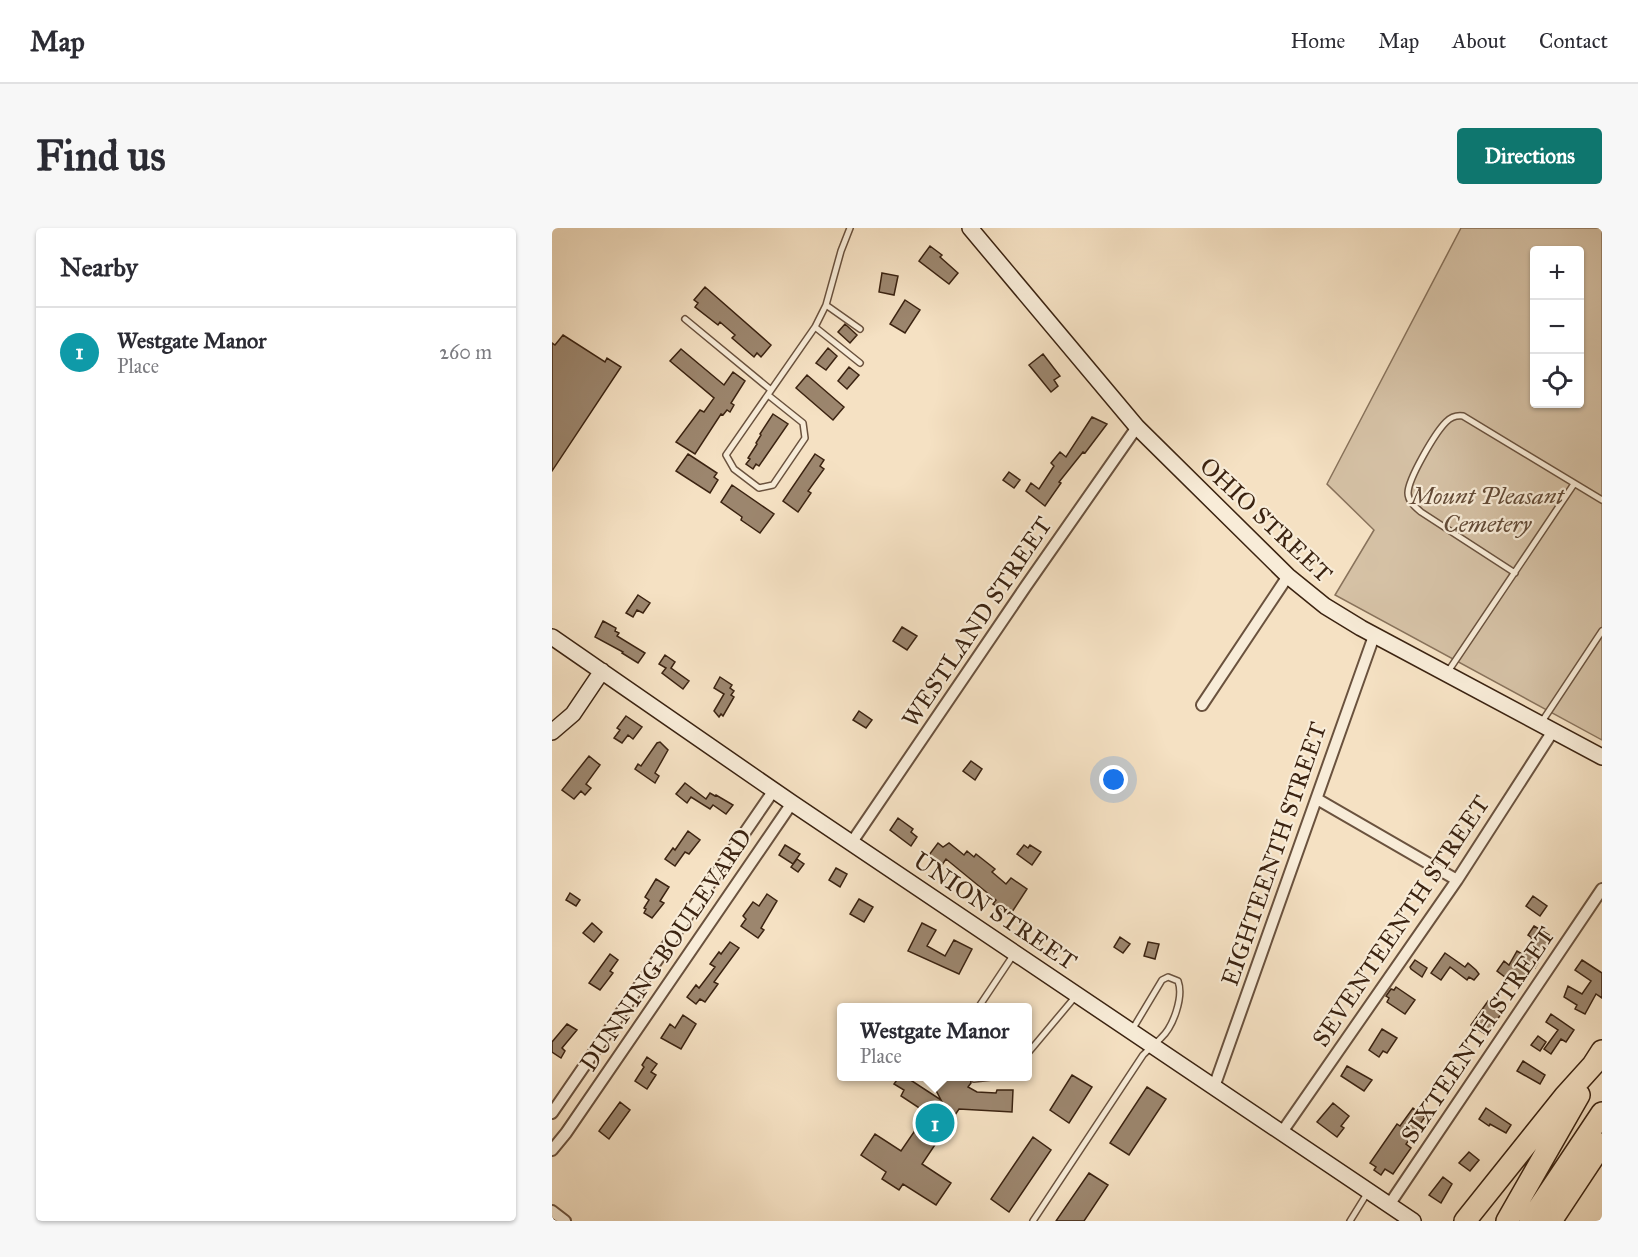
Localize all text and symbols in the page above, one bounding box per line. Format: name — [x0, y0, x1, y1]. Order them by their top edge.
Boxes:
text: Map — [30, 24, 85, 59]
text: Home — [1290, 28, 1345, 54]
text: Map — [1378, 28, 1419, 54]
text: About — [1452, 28, 1506, 54]
text: Contact — [1539, 28, 1608, 54]
button: Directions — [1457, 128, 1602, 184]
text: Find us — [36, 130, 166, 182]
map controls — [1530, 246, 1584, 408]
button: + — [1530, 246, 1584, 300]
text: Nearby — [60, 251, 138, 283]
button: − — [1530, 300, 1584, 354]
text: Westgate Manor — [117, 327, 267, 354]
text: 1 — [76, 340, 83, 364]
text: 260 m — [439, 340, 492, 364]
text: Place — [117, 354, 159, 378]
button: locate — [1530, 354, 1584, 408]
street label: OHIO STREET — [1194, 451, 1338, 589]
park label: Mount Pleasant Cemetery — [1408, 481, 1565, 539]
street label: WESTLAND STREET — [895, 511, 1059, 733]
street label: EIGHTEENTH STREET — [1215, 718, 1333, 990]
your location — [1099, 765, 1128, 794]
street label: SEVENTEENTH STREET — [1306, 790, 1496, 1052]
street label: DUNNING BOULEVARD — [574, 823, 758, 1077]
street label: UNION STREET — [908, 845, 1082, 977]
street label: SIXTEENTH STREET — [1394, 921, 1562, 1149]
popup — [837, 1003, 1032, 1081]
text: Westgate Manor — [860, 1017, 1009, 1044]
text: Place — [860, 1044, 902, 1068]
pin: 1 — [916, 1100, 955, 1146]

